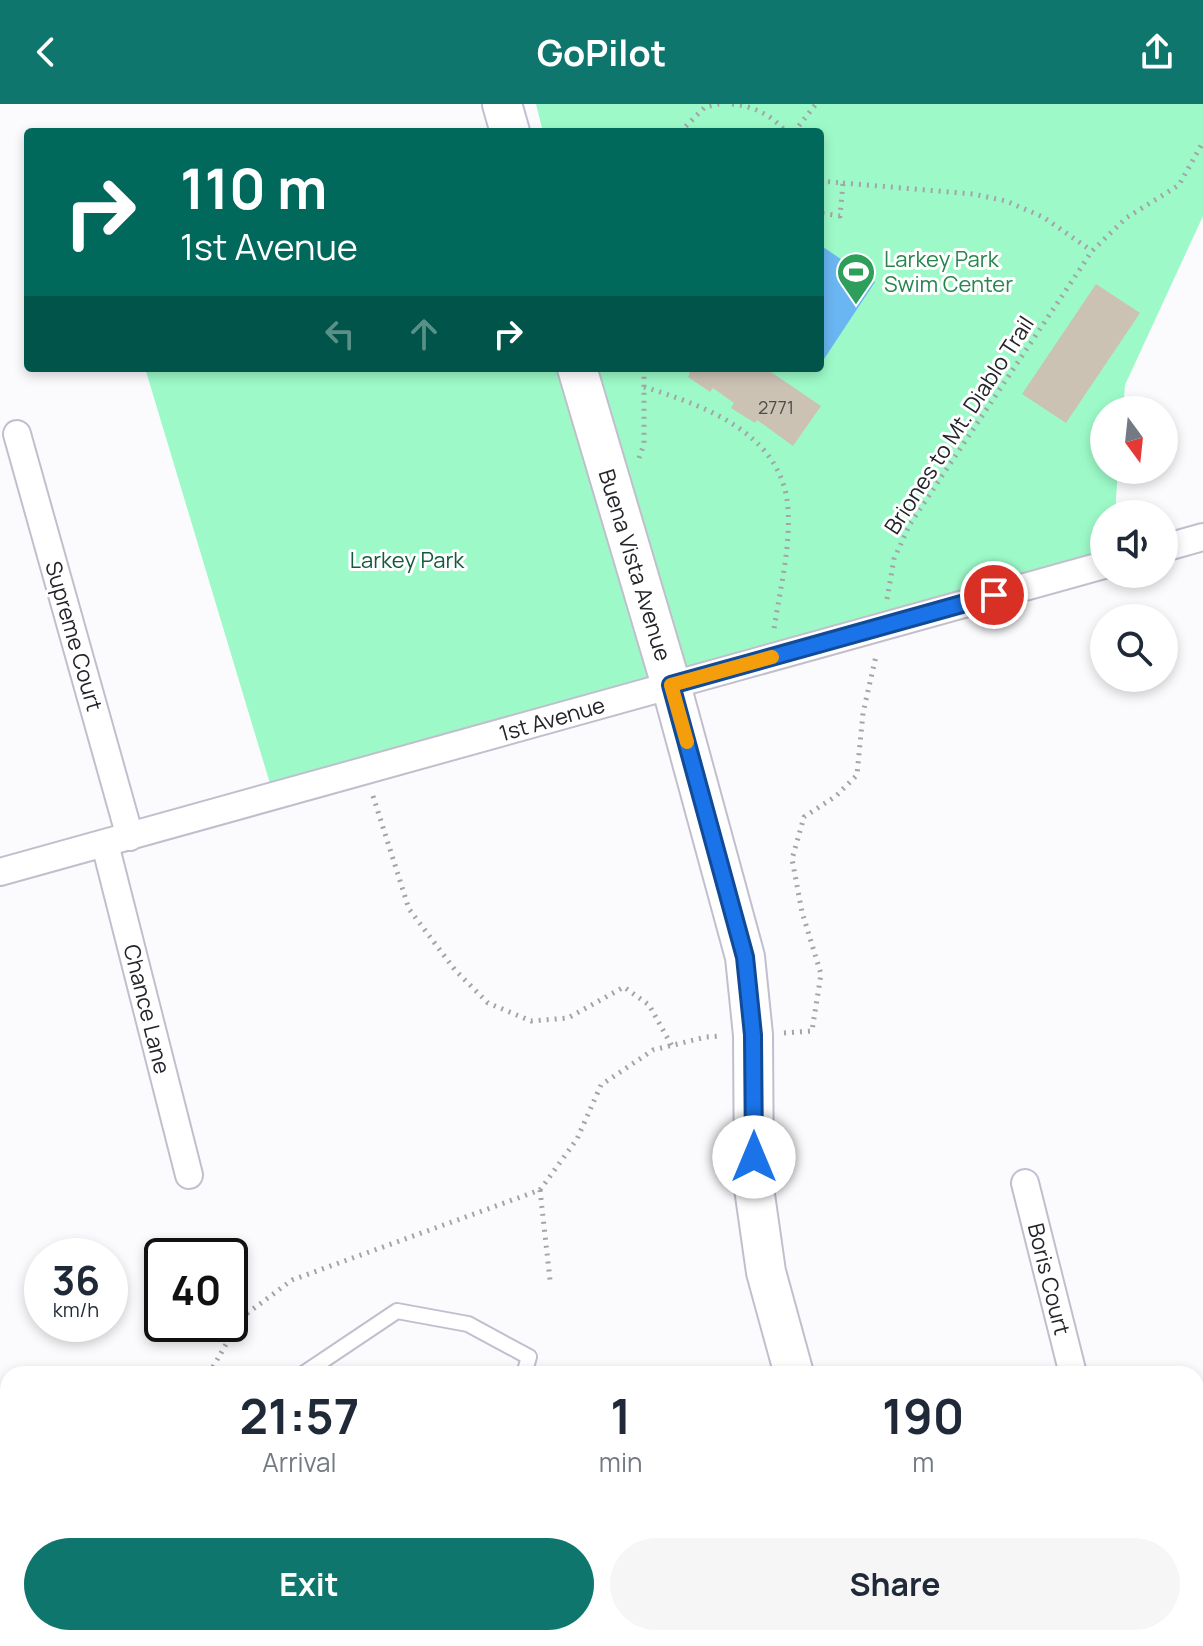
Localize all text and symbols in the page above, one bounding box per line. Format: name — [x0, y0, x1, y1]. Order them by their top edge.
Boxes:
text: GoPilot — [537, 28, 666, 77]
icon: back — [24, 30, 68, 74]
icon: share — [1135, 30, 1179, 74]
text: 110 m — [180, 149, 327, 226]
icon: right — [48, 160, 152, 264]
text: 1st Avenue — [180, 222, 358, 271]
place label: Larkey Park Swim Center — [884, 244, 1013, 299]
sports icon: Larkey Park Swim Center — [835, 251, 877, 306]
street label: Briones to Mt. Diablo Trail — [877, 310, 1041, 540]
icon: left — [318, 312, 362, 356]
icon: ahead — [402, 312, 446, 356]
icon: right — [486, 312, 530, 356]
house number: 2771 — [758, 395, 794, 419]
north arrow — [1090, 396, 1178, 484]
map controls — [1090, 396, 1178, 692]
street label: Buena Vista Avenue — [592, 465, 678, 665]
button: sound — [1090, 500, 1178, 588]
park label: Larkey Park — [350, 545, 465, 575]
street label: Supreme Court — [38, 558, 110, 714]
pin — [960, 561, 1028, 629]
icon: arrive — [972, 573, 1016, 617]
button: search — [1090, 604, 1178, 692]
street label: 1st Avenue — [496, 690, 608, 748]
street label: Chance Lane — [116, 941, 178, 1077]
position arrow — [712, 1115, 796, 1199]
street label: Boris Court — [1021, 1220, 1077, 1338]
speed limit sign: 40 — [144, 1238, 248, 1342]
text: 36 — [52, 1252, 100, 1307]
text: km/h — [53, 1296, 99, 1323]
text: 21:57 — [240, 1383, 359, 1448]
text: 1 — [610, 1383, 631, 1448]
text: 190 — [882, 1383, 964, 1448]
text: Arrival — [262, 1444, 337, 1480]
text: min — [599, 1444, 642, 1480]
text: m — [912, 1444, 934, 1480]
button: Exit — [24, 1538, 594, 1630]
button: Share — [610, 1538, 1180, 1630]

